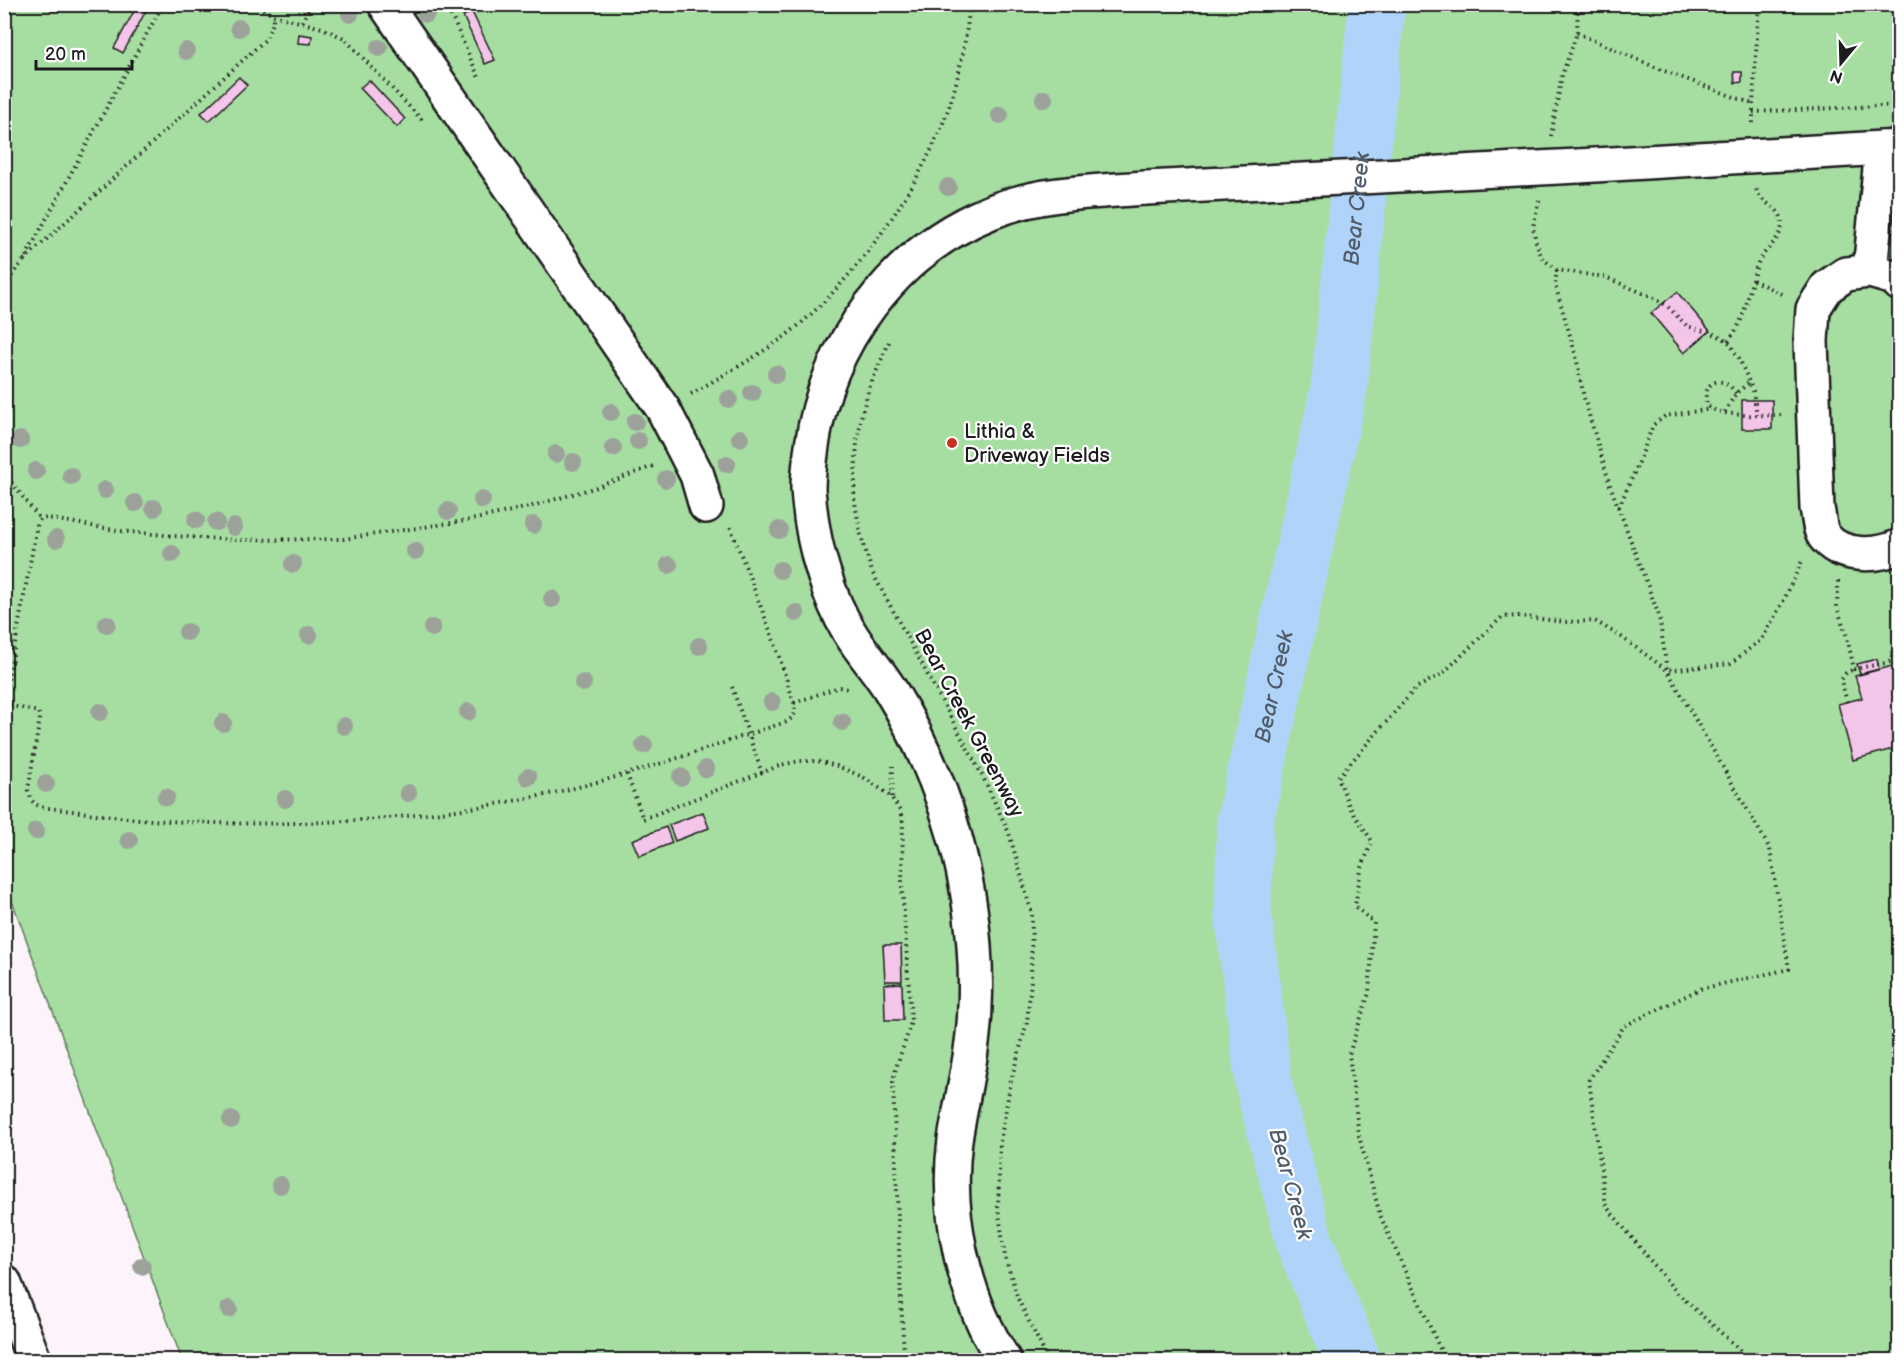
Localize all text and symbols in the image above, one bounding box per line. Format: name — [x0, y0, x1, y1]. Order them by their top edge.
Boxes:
scale bar — [36, 33, 132, 71]
north arrow — [1811, 33, 1871, 93]
text: 20 m — [45, 44, 86, 65]
text: N — [1828, 65, 1845, 87]
water label: Bear Creek — [1338, 149, 1376, 267]
place label: Lithia & Driveway Fields — [964, 419, 1110, 468]
marker: Lithia & Driveway Fields — [945, 436, 959, 450]
street label: Bear Creek Greenway — [909, 625, 1030, 822]
water label: Bear Creek — [1249, 627, 1300, 745]
water label: Bear Creek — [1262, 1125, 1318, 1244]

